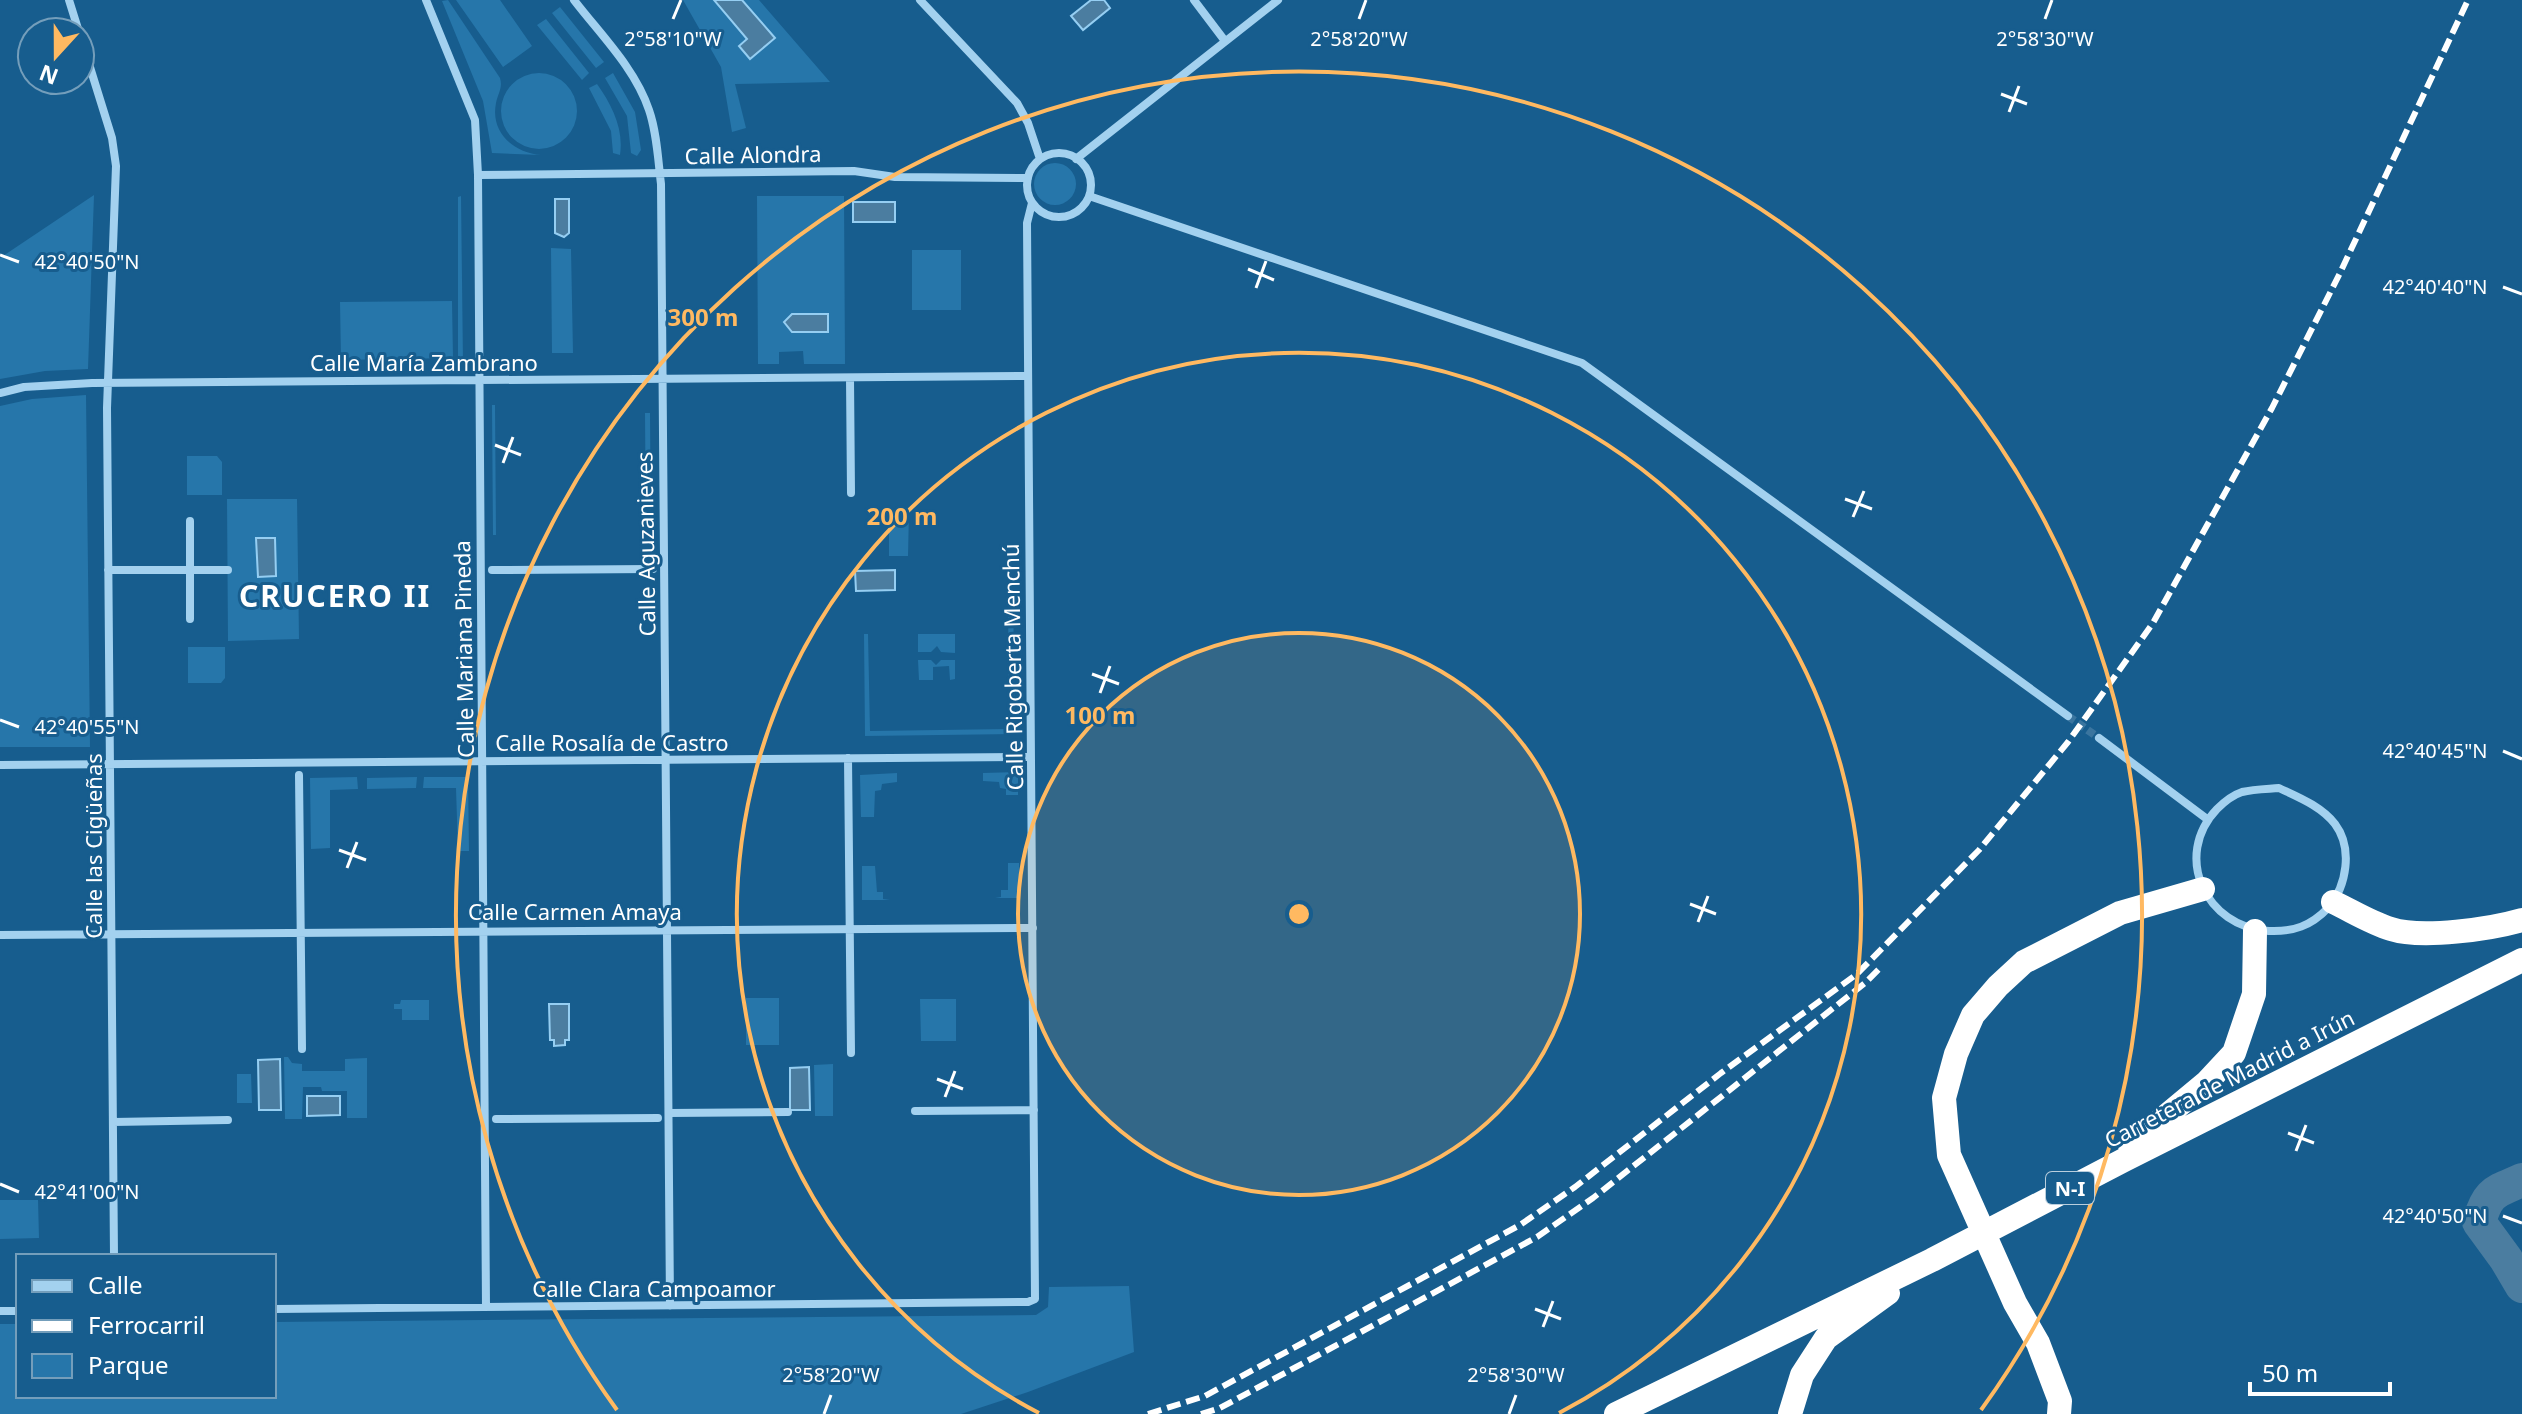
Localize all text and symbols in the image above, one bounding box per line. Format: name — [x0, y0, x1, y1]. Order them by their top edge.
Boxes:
north arrow — [16, 16, 96, 96]
text: 2°58'10"W — [624, 25, 722, 52]
text: 2°58'20"W — [1310, 25, 1408, 52]
text: 2°58'30"W — [1996, 25, 2094, 52]
text: N — [35, 58, 62, 93]
street label: Calle Alondra — [684, 138, 822, 170]
text: 42°40'50"N — [34, 248, 140, 275]
text: 42°40'40"N — [2382, 273, 2488, 300]
text: 300 m — [668, 300, 738, 333]
street label: Calle María Zambrano — [310, 347, 538, 377]
street label: Calle Aguzanieves — [628, 451, 662, 637]
text: 200 m — [867, 499, 937, 532]
street label: Calle Mariana Pineda — [446, 540, 480, 758]
street label: Calle Rigoberta Menchú — [995, 543, 1029, 791]
district label: CRUCERO II — [239, 575, 431, 616]
text: 100 m — [1065, 698, 1135, 731]
text: 42°40'55"N — [34, 713, 140, 740]
street label: Calle Rosalía de Castro — [495, 727, 729, 757]
text: 42°40'45"N — [2382, 737, 2488, 764]
street label: Calle las Cigüeñas — [78, 753, 108, 939]
street label: Calle Carmen Amaya — [468, 896, 682, 926]
centre of rings — [1285, 900, 1313, 928]
street label: Carretera de Madrid a Irún — [2099, 1002, 2359, 1154]
road number: N-I — [2046, 1172, 2094, 1204]
text: 42°41'00"N — [34, 1178, 140, 1205]
text: 42°40'50"N — [2382, 1202, 2488, 1229]
legend — [16, 1254, 276, 1398]
text: Calle — [88, 1268, 143, 1301]
street label: Calle Clara Campoamor — [532, 1273, 776, 1303]
text: Ferrocarril — [88, 1308, 205, 1341]
scale bar — [2250, 1346, 2390, 1396]
text: Parque — [88, 1348, 169, 1381]
text: 50 m — [2262, 1356, 2318, 1389]
text: 2°58'20"W — [782, 1361, 880, 1388]
text: 2°58'30"W — [1467, 1361, 1565, 1388]

